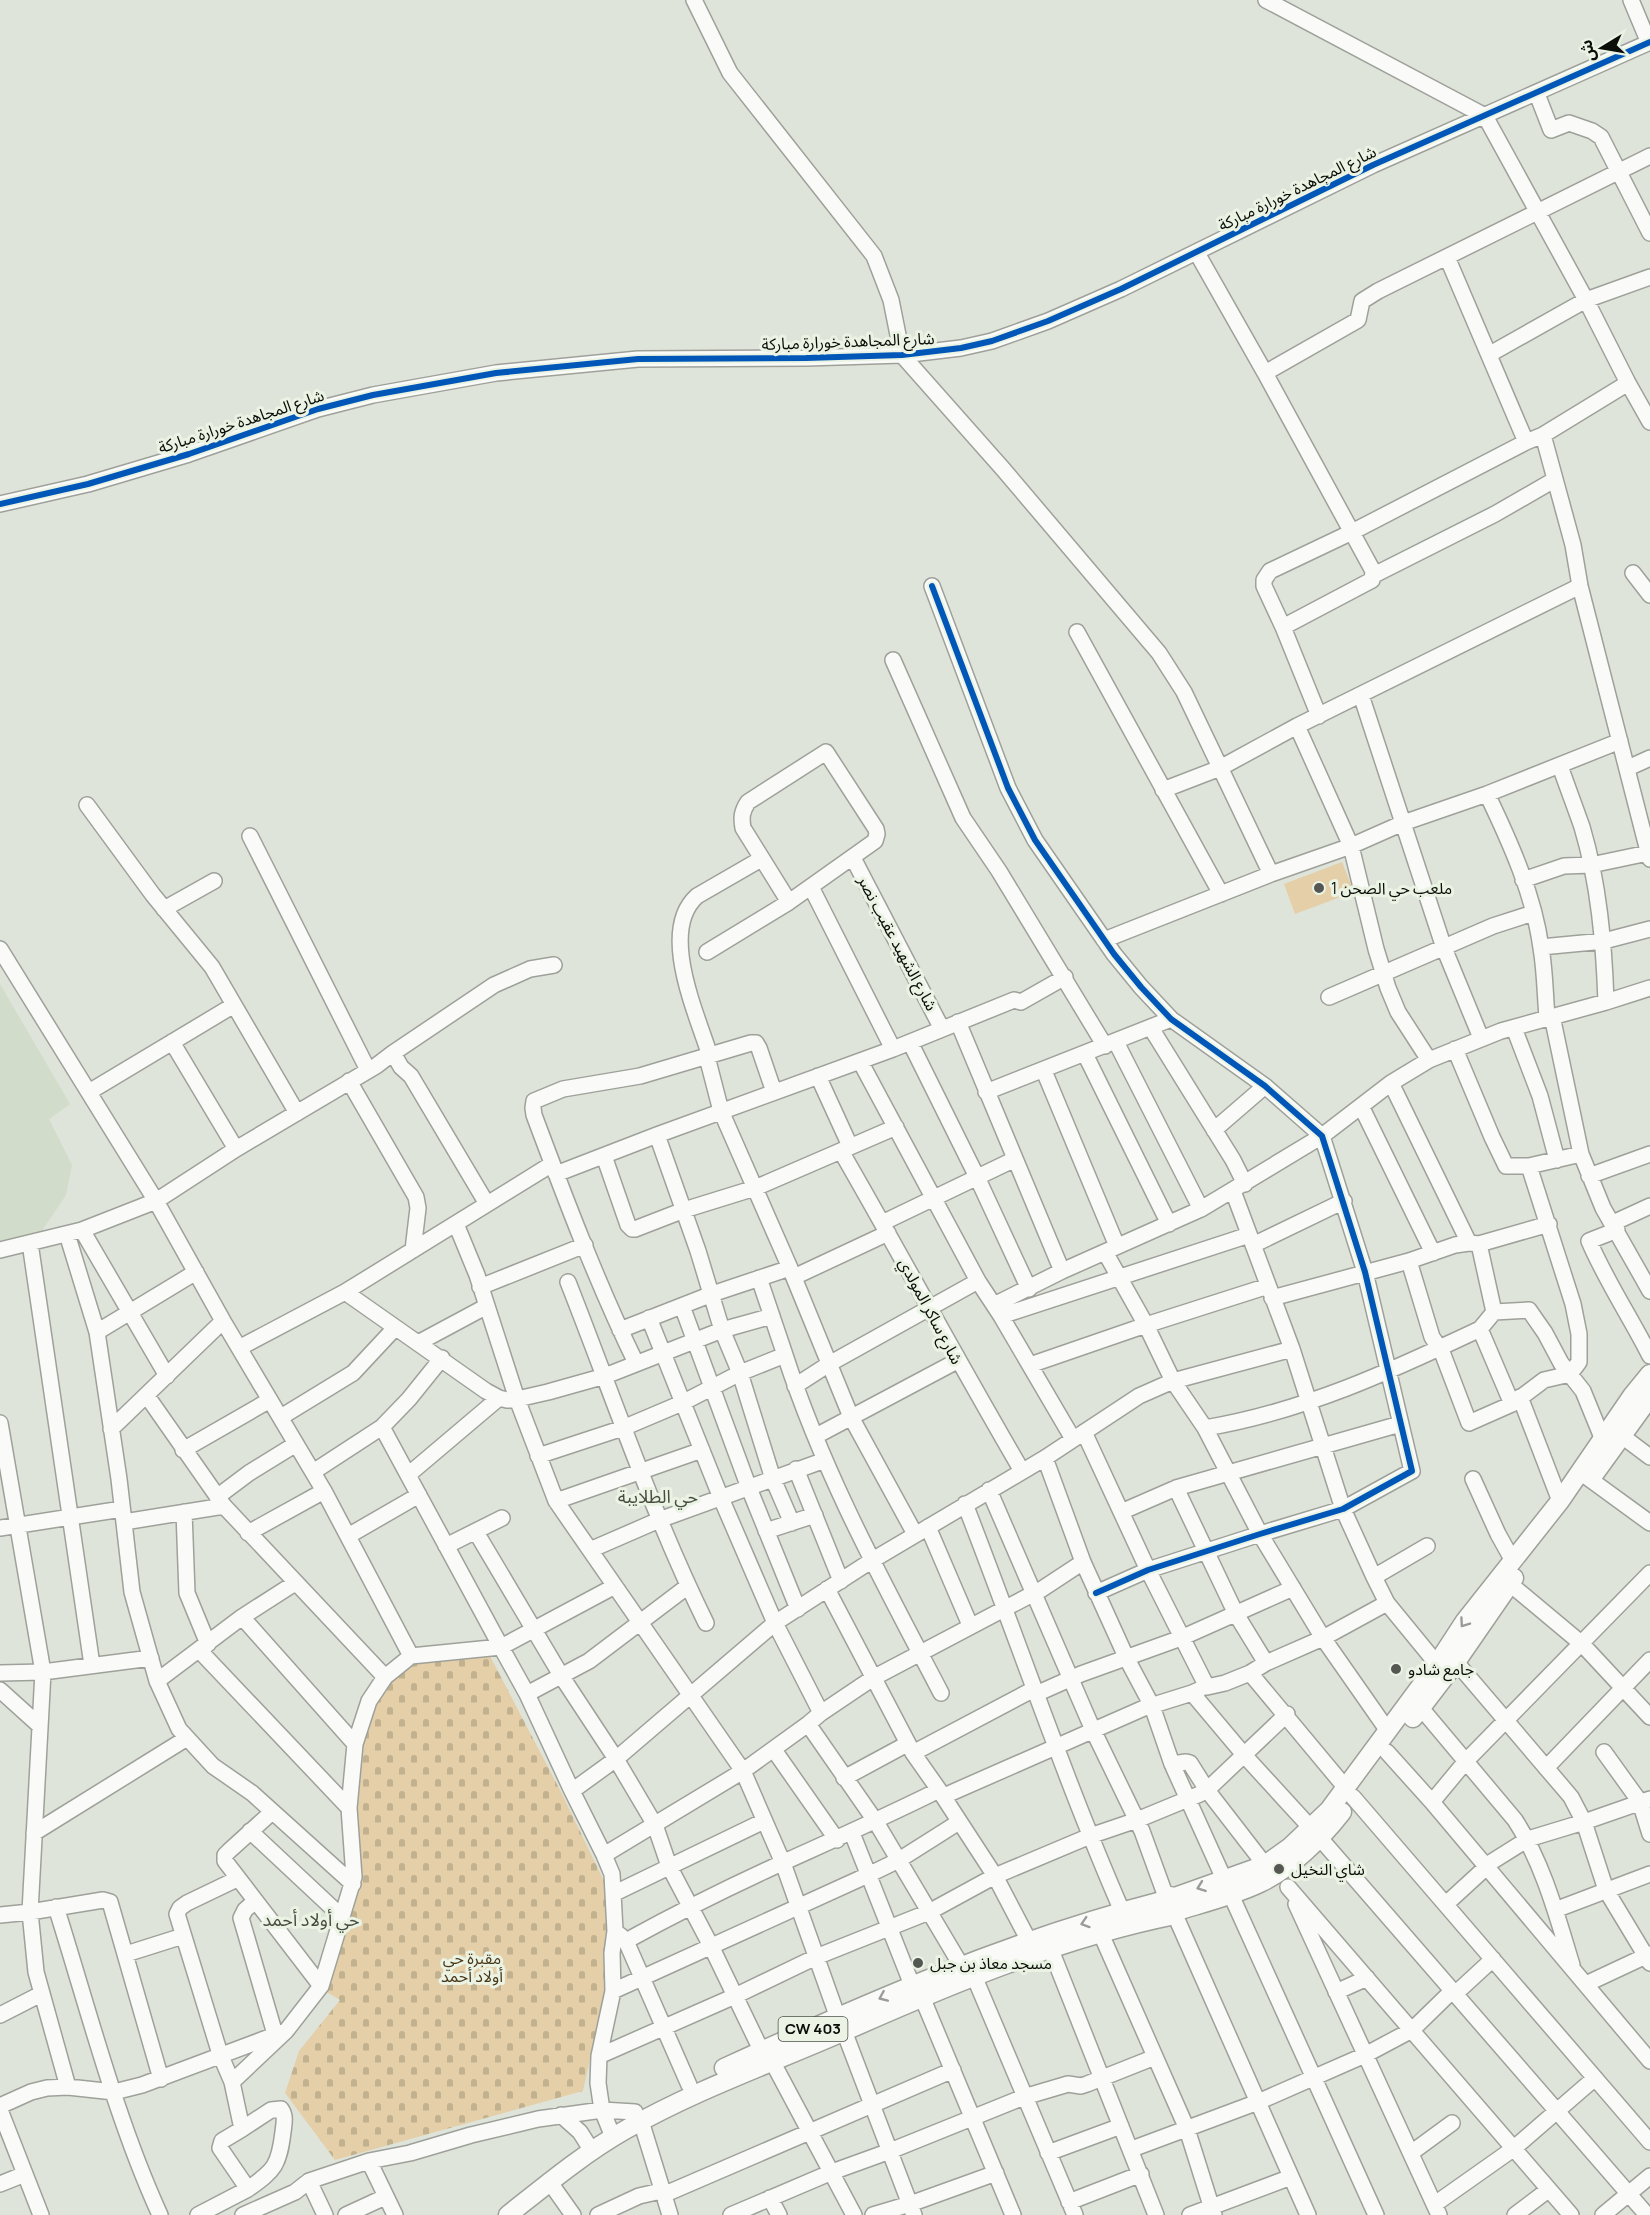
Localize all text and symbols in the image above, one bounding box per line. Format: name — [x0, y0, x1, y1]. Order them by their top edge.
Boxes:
north arrow — [1572, 18, 1632, 78]
text: ش — [1574, 38, 1600, 64]
street label: شارع المجاهدة خورارة مباركة — [1214, 140, 1381, 238]
street label: شارع المجاهدة خورارة مباركة — [761, 327, 935, 357]
street label: شارع المجاهدة خورارة مباركة — [155, 384, 327, 460]
street label: شارع الشهيد عقيب نصر — [851, 871, 943, 1015]
place label: ملعب حي الصحن 1 — [1331, 877, 1452, 901]
marker: ملعب حي الصحن 1 — [1312, 881, 1326, 895]
street label: شارع ساكر المولدي — [892, 1254, 968, 1369]
district label: حي الطلايبة — [618, 1484, 698, 1510]
one-way arrow — [1460, 1616, 1471, 1627]
place label: جامع شادو — [1408, 1658, 1474, 1682]
marker: جامع شادو — [1389, 1662, 1403, 1676]
place label: شاي النخيل — [1291, 1858, 1365, 1882]
marker: شاي النخيل — [1272, 1862, 1286, 1876]
one-way arrow — [1196, 1880, 1207, 1893]
district label: حي أولاد أحمد — [262, 1907, 360, 1933]
one-way arrow — [1080, 1916, 1091, 1928]
park label: مقبرة حي أولاد أحمد — [441, 1947, 503, 1987]
place label: مسجد معاذ بن جبل — [930, 1952, 1052, 1974]
marker: مسجد معاذ بن جبل — [911, 1956, 925, 1970]
one-way arrow — [878, 1990, 889, 2002]
road number: CW 403 — [778, 2017, 848, 2041]

